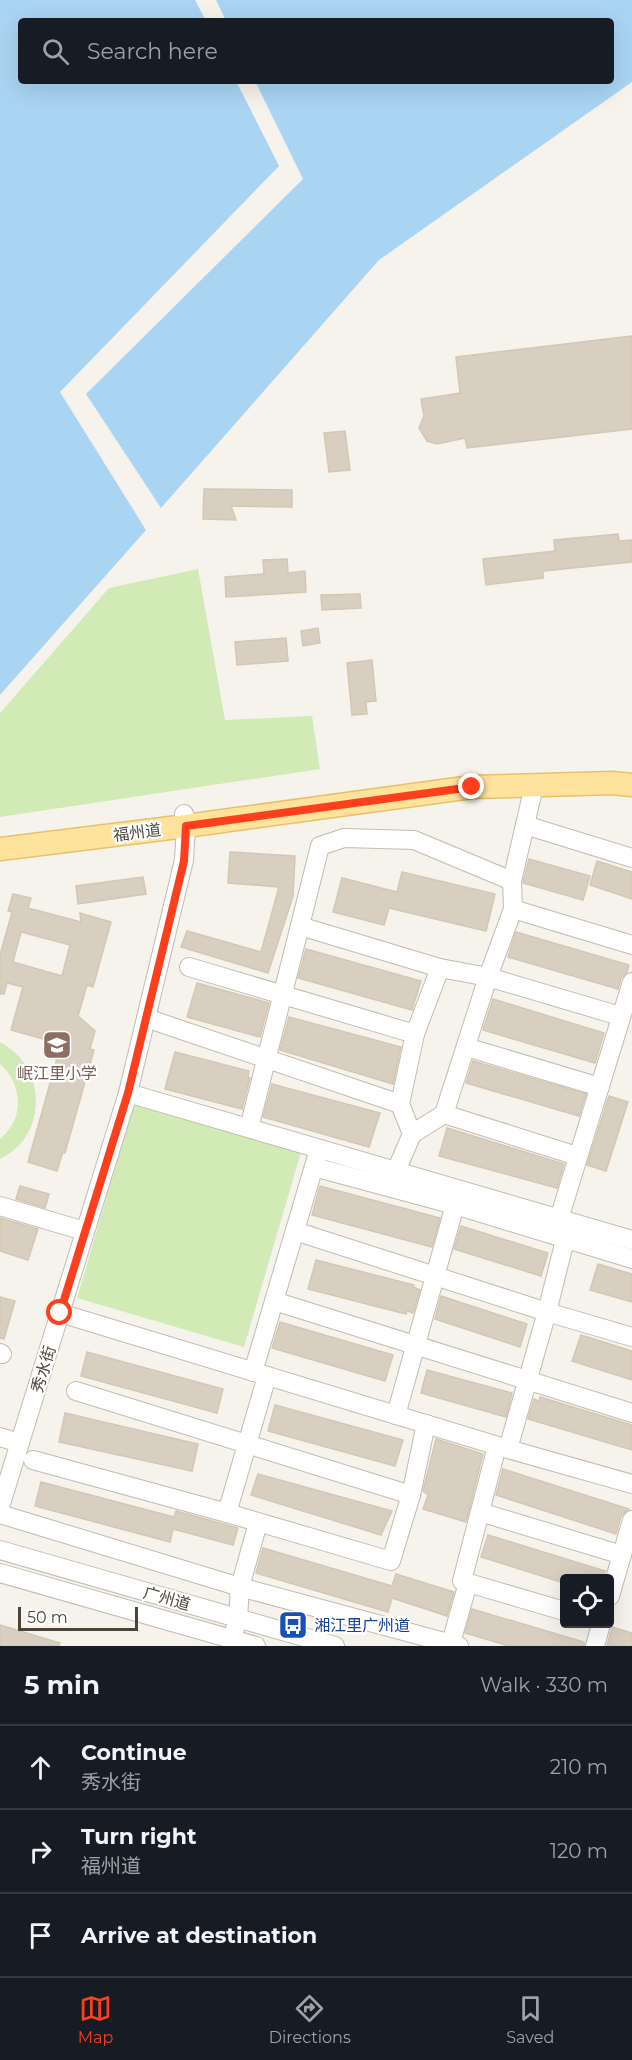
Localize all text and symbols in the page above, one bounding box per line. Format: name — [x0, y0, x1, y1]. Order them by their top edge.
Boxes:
search box — [18, 18, 614, 84]
icon: search — [39, 35, 72, 68]
text: Search here — [87, 38, 218, 65]
route end — [458, 773, 484, 799]
street label: 福州道 — [112, 820, 162, 845]
school or university icon: 岷江里小学 — [41, 1029, 73, 1061]
place label: 岷江里小学 — [17, 1064, 97, 1083]
route start — [46, 1299, 72, 1325]
street label: 秀水街 — [27, 1343, 60, 1395]
map controls — [560, 1574, 614, 1628]
button: locate — [560, 1574, 614, 1628]
street label: 广州道 — [141, 1583, 193, 1614]
scale bar — [18, 1604, 138, 1632]
text: 50 m — [27, 1608, 68, 1627]
bus stop icon: 湘江里广州道 — [277, 1609, 309, 1641]
place label: 湘江里广州道 — [314, 1616, 410, 1635]
text: 5 min — [24, 1669, 100, 1701]
text: Walk · 330 m — [480, 1673, 608, 1697]
text: Continue — [81, 1739, 187, 1766]
icon: ahead — [24, 1751, 57, 1784]
text: 210 m — [550, 1755, 608, 1779]
text: 秀水街 — [81, 1770, 141, 1794]
text: Turn right — [81, 1823, 196, 1850]
icon: right — [24, 1835, 57, 1868]
text: 120 m — [550, 1839, 608, 1863]
text: 福州道 — [81, 1854, 141, 1878]
icon: arrive — [24, 1919, 57, 1952]
text: Arrive at destination — [81, 1922, 317, 1949]
tab: Map — [78, 1992, 113, 2047]
tab: Directions — [269, 1992, 351, 2047]
tab: Saved — [506, 1992, 554, 2047]

